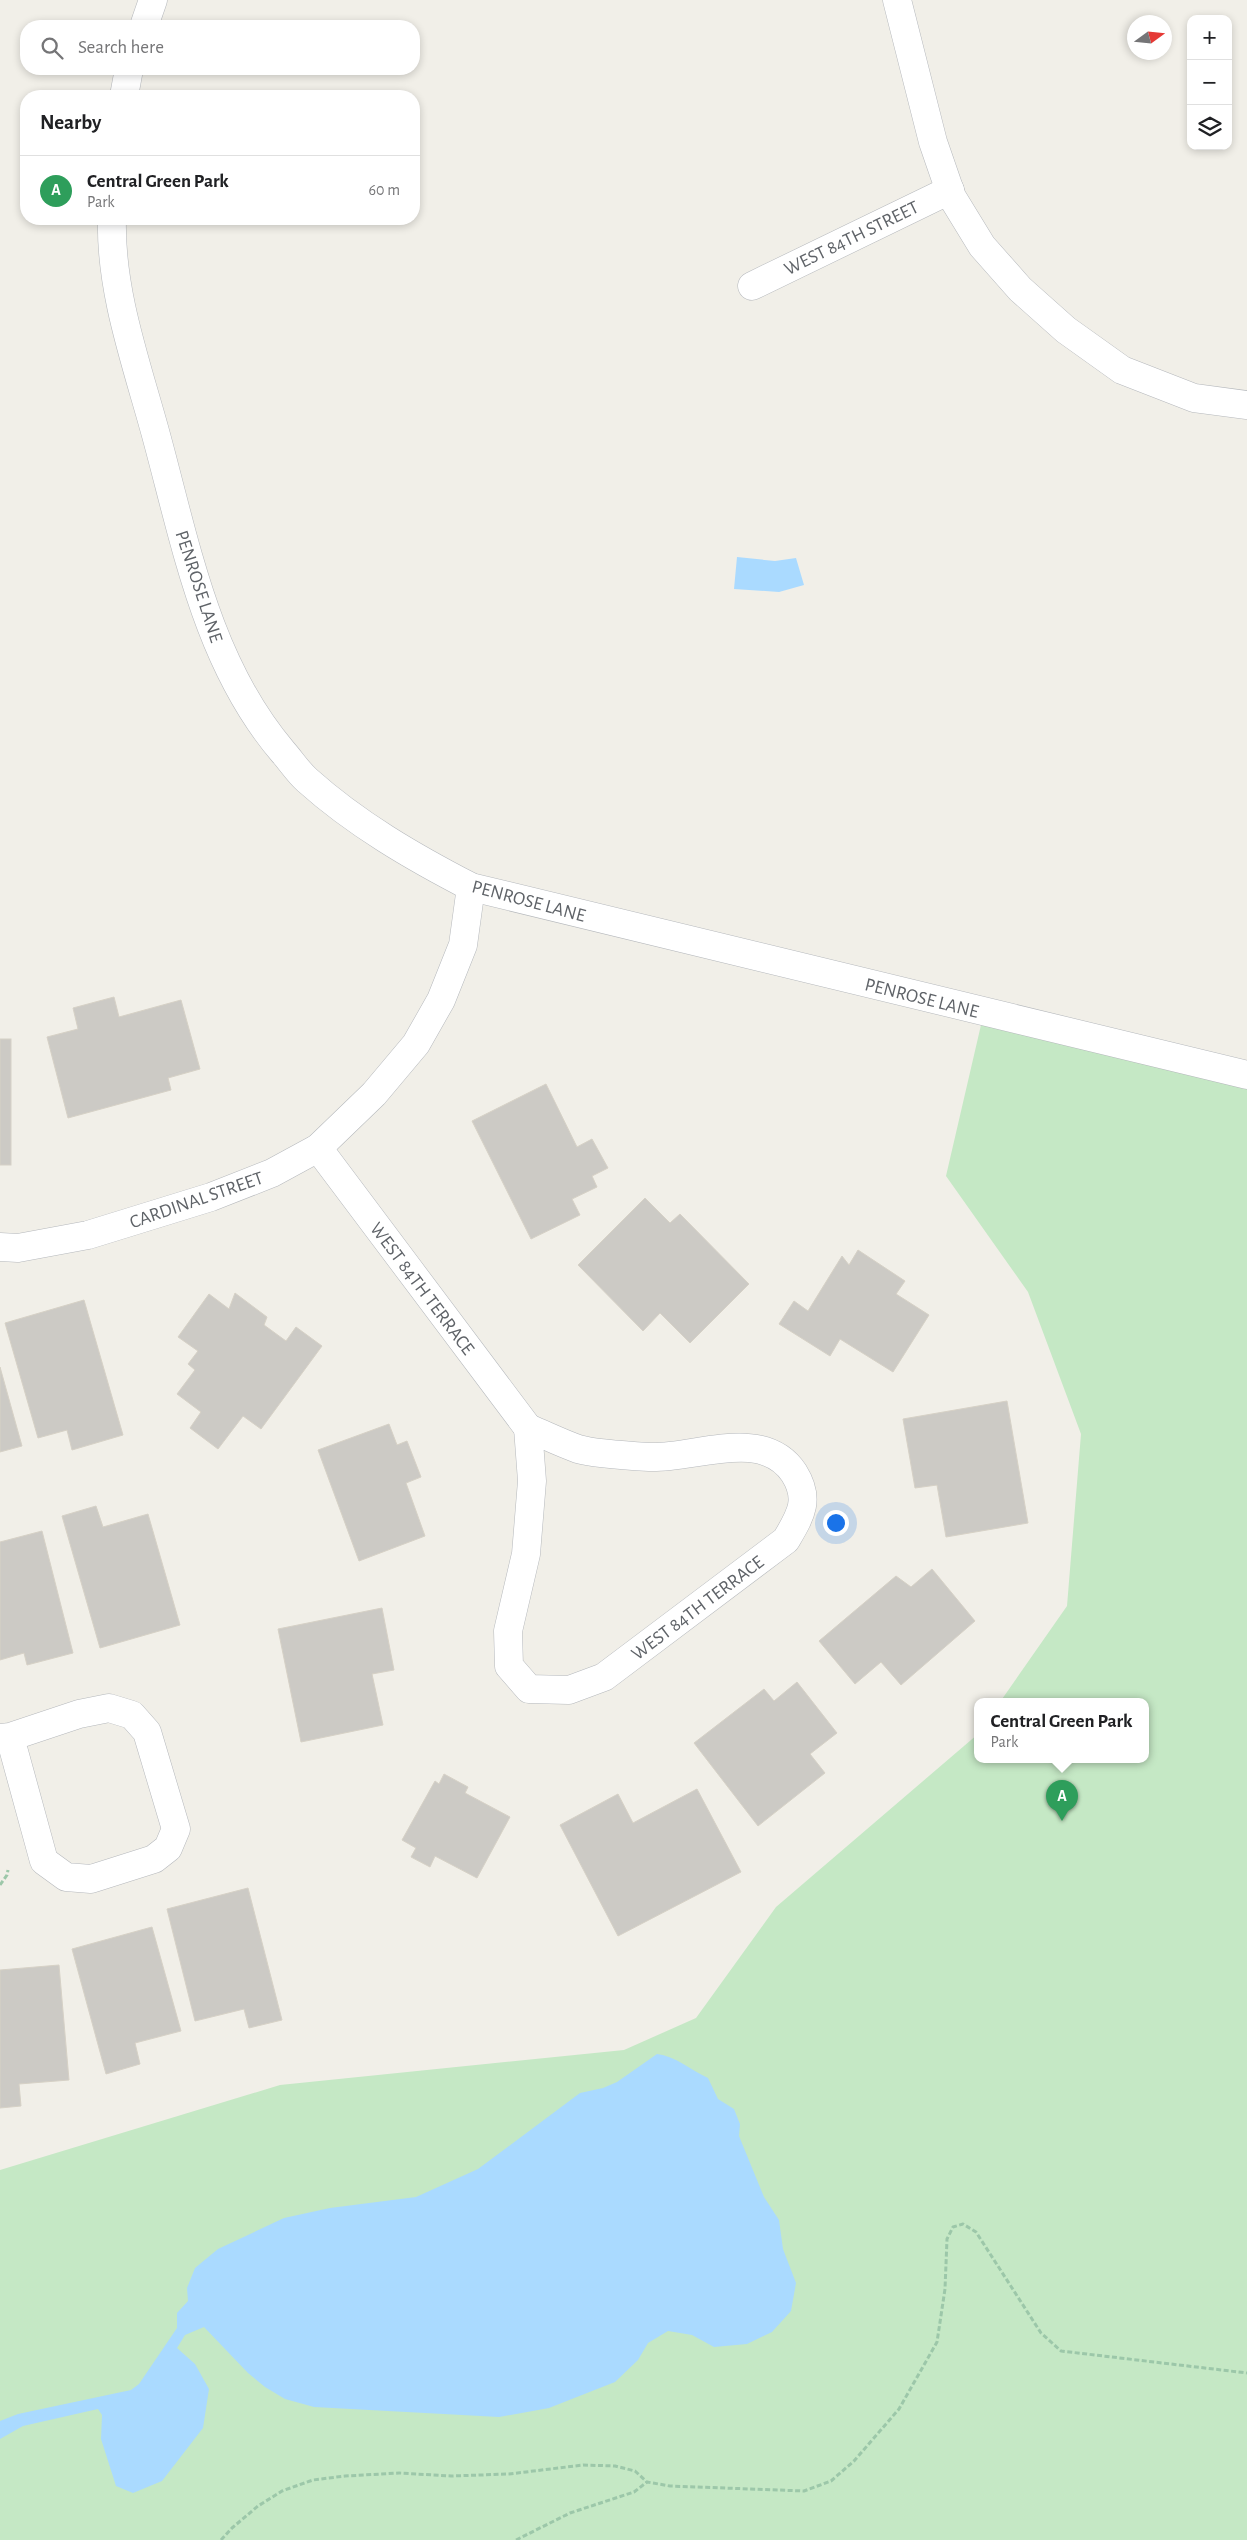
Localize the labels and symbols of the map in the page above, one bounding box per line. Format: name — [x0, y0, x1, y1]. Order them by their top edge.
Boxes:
north arrow — [1127, 15, 1172, 60]
street label: WEST 84TH STREET — [781, 198, 922, 279]
street label: PENROSE LANE — [172, 528, 226, 645]
street label: PENROSE LANE — [470, 877, 587, 926]
street label: PENROSE LANE — [863, 975, 981, 1022]
street label: CARDINAL STREET — [127, 1169, 266, 1232]
street label: WEST 84TH TERRACE — [366, 1219, 478, 1359]
your location — [823, 1510, 849, 1536]
street label: WEST 84TH TERRACE — [628, 1552, 768, 1664]
pin: A — [1046, 1780, 1078, 1821]

